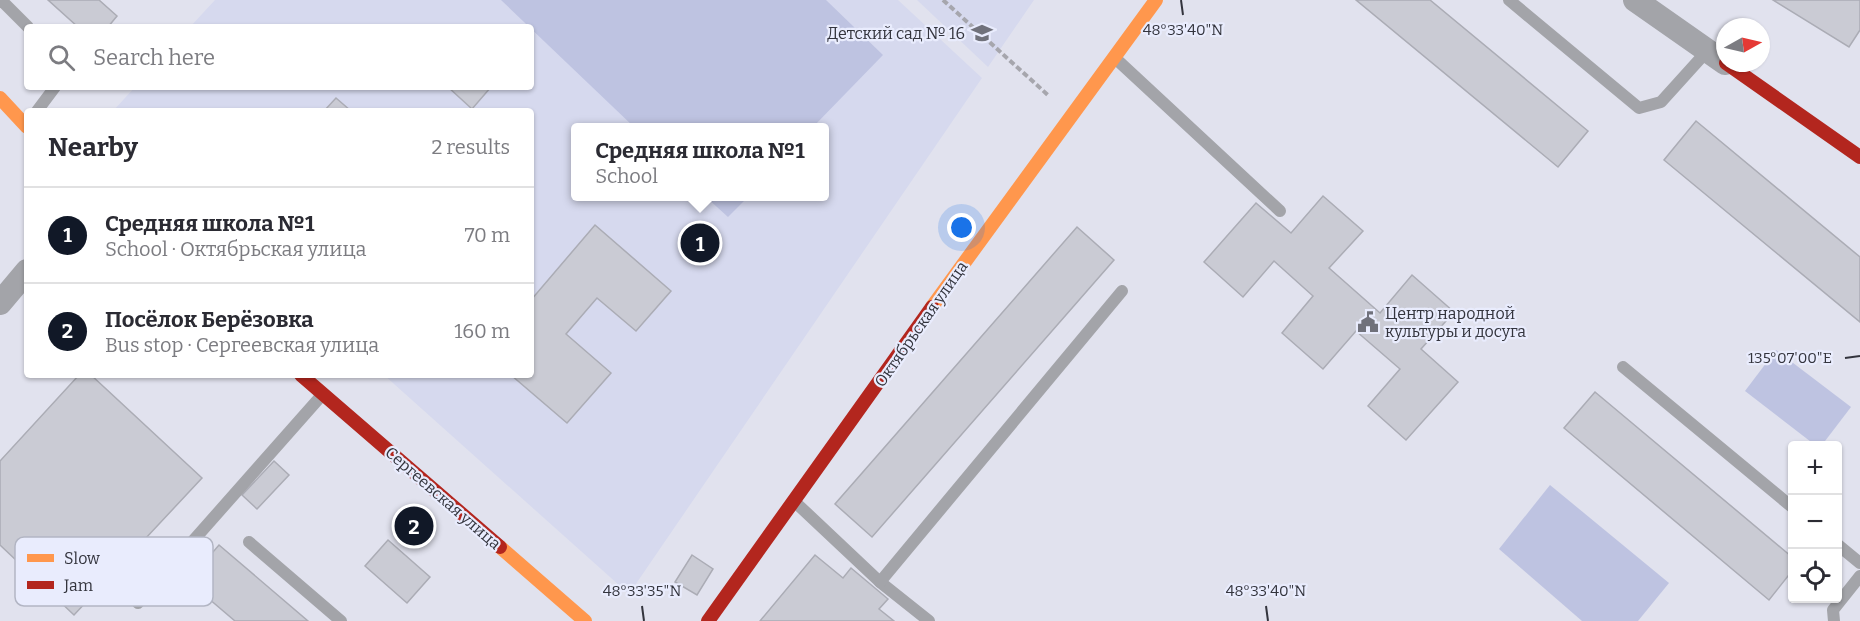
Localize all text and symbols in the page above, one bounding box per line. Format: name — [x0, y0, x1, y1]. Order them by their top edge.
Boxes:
north arrow — [1716, 18, 1770, 72]
school or university icon: Детский сад № 16 — [970, 21, 994, 45]
text: 48°33'40"N — [1143, 21, 1223, 39]
search box — [24, 24, 534, 90]
place label: Детский сад № 16 — [827, 24, 965, 43]
icon: search — [45, 41, 78, 74]
text: Search here — [93, 44, 215, 71]
popup — [571, 123, 829, 201]
text: Nearby — [48, 132, 138, 163]
text: 2 results — [431, 135, 510, 159]
text: Средняя школа №1 — [595, 137, 805, 164]
text: School — [595, 164, 658, 188]
text: Средняя школа №1 — [105, 210, 314, 237]
your location — [947, 213, 976, 242]
pin: 1 — [680, 220, 720, 266]
text: 1 — [63, 223, 72, 247]
text: 70 m — [464, 223, 510, 247]
text: School · Октябрьская улица — [105, 237, 367, 261]
street label: Октябрьская улица — [870, 257, 972, 391]
place label: Центр народной культуры и досуга — [1385, 304, 1526, 341]
text: Посёлок Берёзовка — [105, 306, 314, 333]
public building icon: Центр народной культуры и досуга — [1356, 310, 1380, 334]
text: 2 — [62, 319, 73, 343]
text: 160 m — [454, 319, 510, 343]
text: Bus stop · Сергеевская улица — [105, 333, 379, 357]
text: 135°07'00"E — [1748, 349, 1832, 367]
map controls — [1788, 441, 1842, 603]
button: + — [1788, 441, 1842, 495]
street label: Сергеевская улица — [381, 443, 505, 554]
button: − — [1788, 495, 1842, 549]
pin: 2 — [394, 504, 434, 548]
legend — [15, 537, 213, 606]
text: Slow — [64, 549, 100, 568]
button: locate — [1788, 549, 1842, 603]
text: Jam — [63, 576, 93, 595]
text: 48°33'35"N — [603, 582, 681, 600]
text: 48°33'40"N — [1226, 582, 1306, 600]

